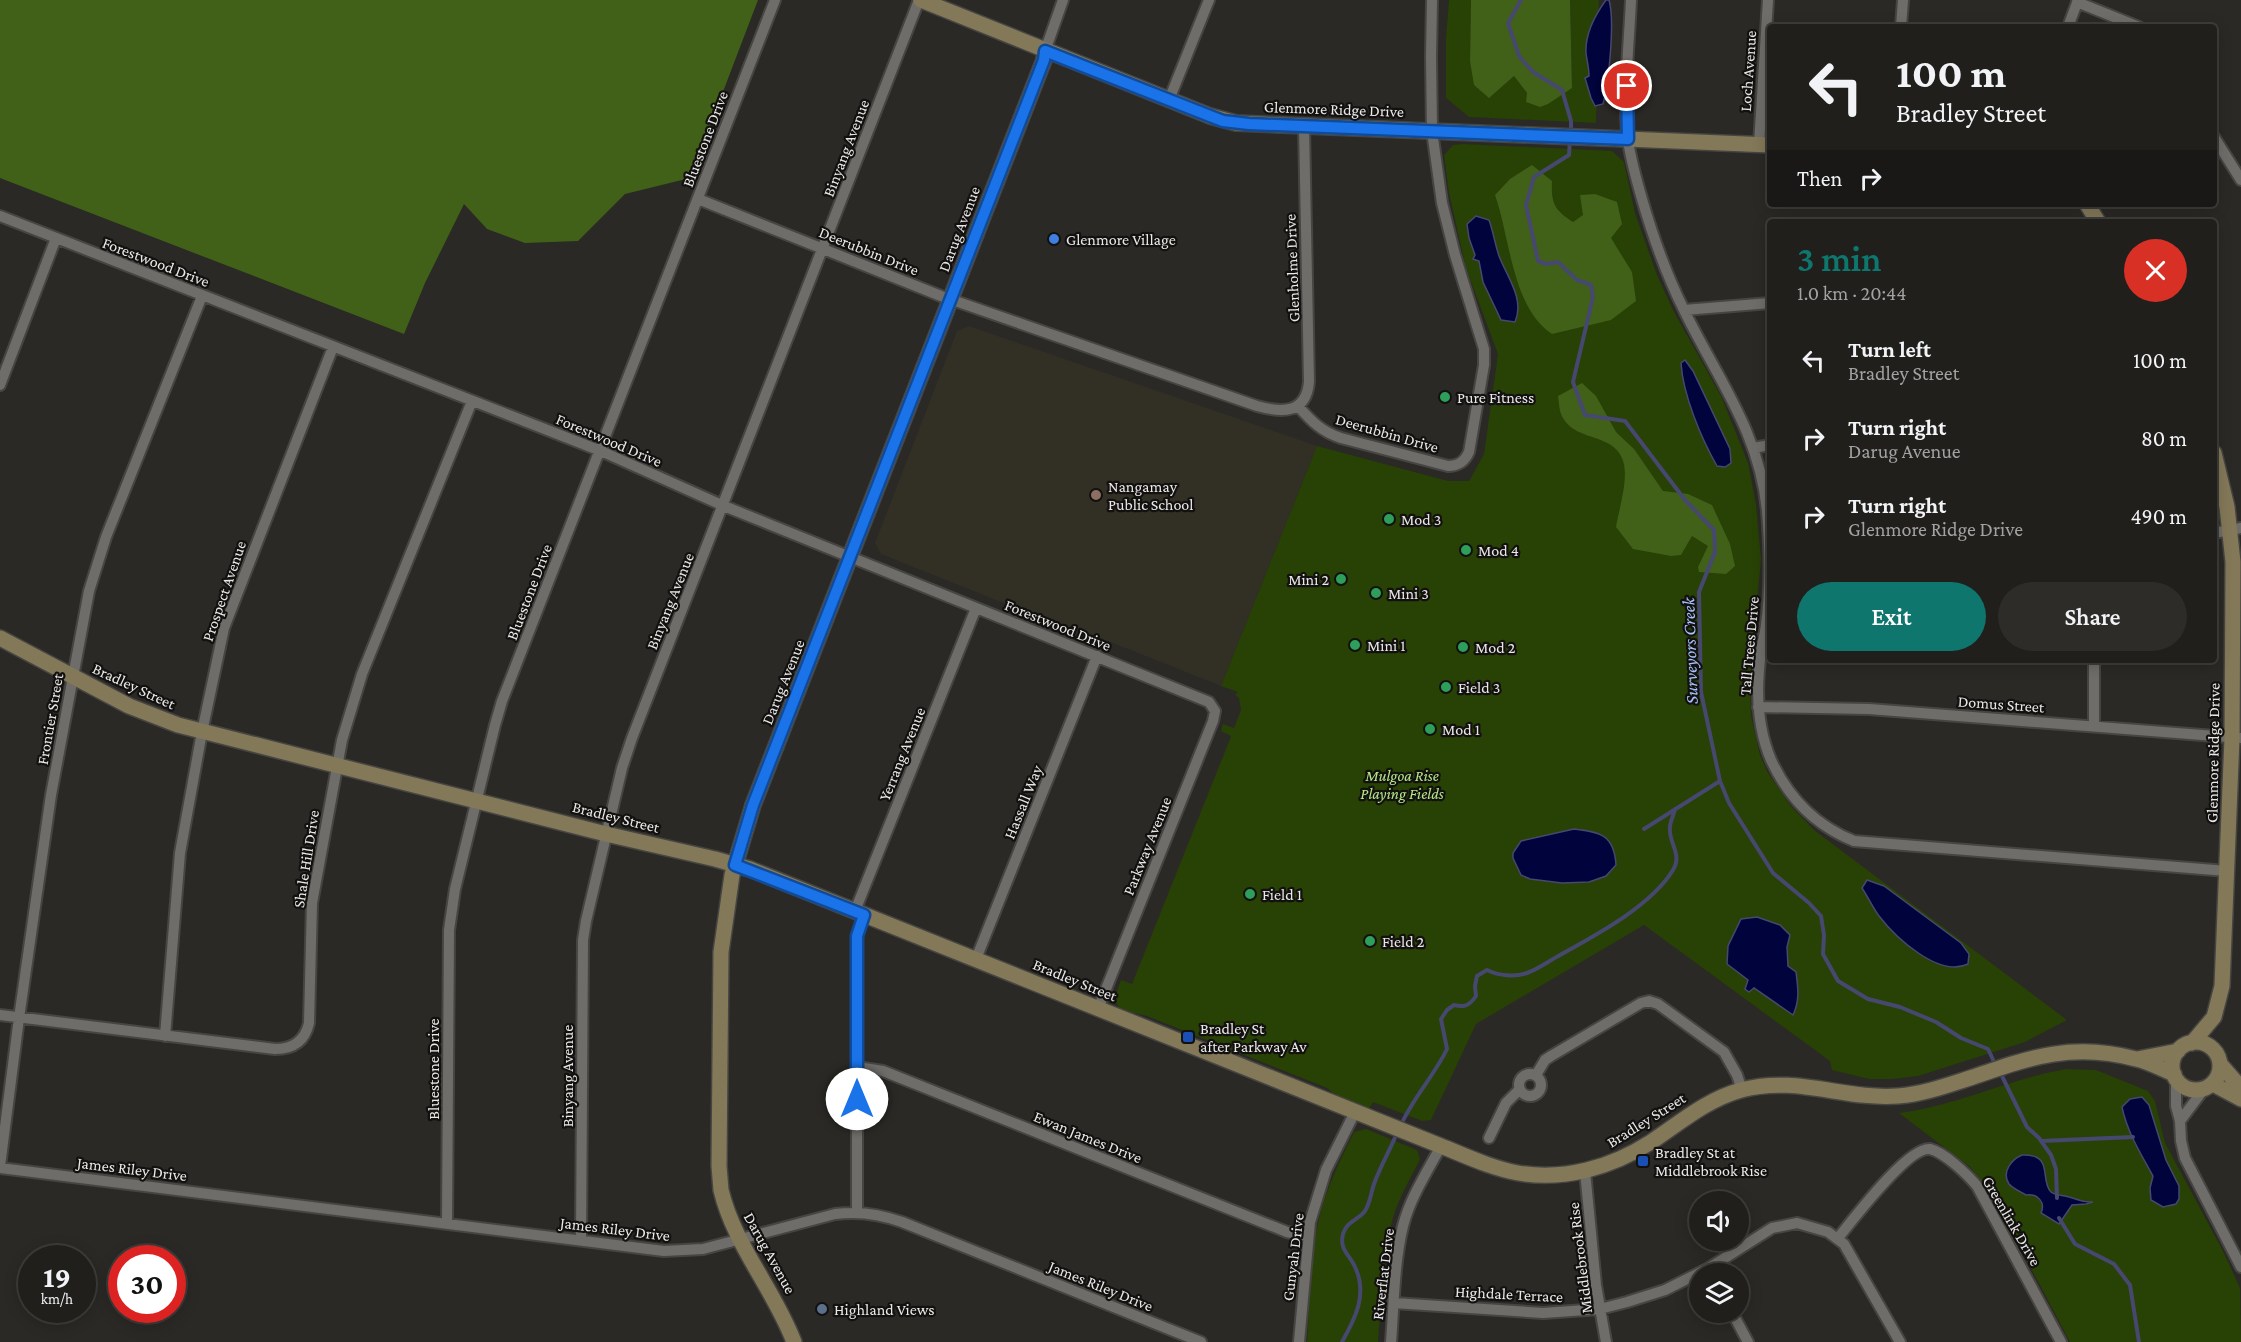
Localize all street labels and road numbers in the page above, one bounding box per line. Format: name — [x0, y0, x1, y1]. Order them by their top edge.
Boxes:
street label: Loch Avenue — [1737, 30, 1759, 112]
street label: Bluestone Drive — [679, 89, 731, 189]
street label: Binyang Avenue — [820, 97, 873, 199]
street label: Glenmore Ridge Drive — [1264, 98, 1404, 121]
street label: Darug Avenue — [935, 184, 984, 274]
street label: Glenholme Drive — [1282, 214, 1302, 322]
street label: Deerubbin Drive — [817, 223, 921, 279]
street label: Forestwood Drive — [100, 234, 212, 290]
street label: Forestwood Drive — [554, 410, 664, 470]
street label: Deerubbin Drive — [1334, 410, 1440, 456]
street label: Prospect Avenue — [199, 539, 250, 644]
street label: Bluestone Drive — [503, 542, 555, 642]
street label: Binyang Avenue — [643, 550, 698, 652]
street label: Forestwood Drive — [1002, 596, 1114, 654]
street label: Tall Trees Drive — [1736, 596, 1762, 696]
street label: Darug Avenue — [758, 637, 809, 727]
street label: Bradley Street — [90, 659, 179, 714]
street label: Frontier Street — [34, 671, 67, 766]
street label: Glenmore Ridge Drive — [2203, 683, 2224, 823]
street label: Domus Street — [1957, 692, 2046, 716]
street label: Yerrang Avenue — [876, 705, 929, 804]
street label: Hassall Way — [1001, 762, 1047, 842]
street label: Parkway Avenue — [1120, 794, 1175, 898]
street label: Bradley Street — [571, 798, 662, 837]
street label: Shale Hill Drive — [290, 809, 322, 909]
street label: Bradley Street — [1030, 955, 1120, 1006]
street label: Bluestone Drive — [425, 1018, 442, 1120]
street label: Binyang Avenue — [559, 1025, 577, 1127]
street label: Bradley Street — [1604, 1089, 1689, 1152]
street label: Ewan James Drive — [1031, 1108, 1145, 1167]
street label: James Riley Drive — [74, 1154, 188, 1185]
street label: Greenlink Drive — [1980, 1173, 2044, 1269]
street label: Middlebrook Rise — [1565, 1201, 1595, 1315]
street label: Darug Avenue — [740, 1209, 799, 1297]
street label: Gunyah Drive — [1279, 1212, 1308, 1302]
street label: James Riley Drive — [557, 1214, 671, 1245]
street label: Riverflat Drive — [1369, 1227, 1397, 1321]
street label: James Riley Drive — [1044, 1257, 1156, 1316]
street label: Highdale Terrace — [1454, 1283, 1563, 1306]

